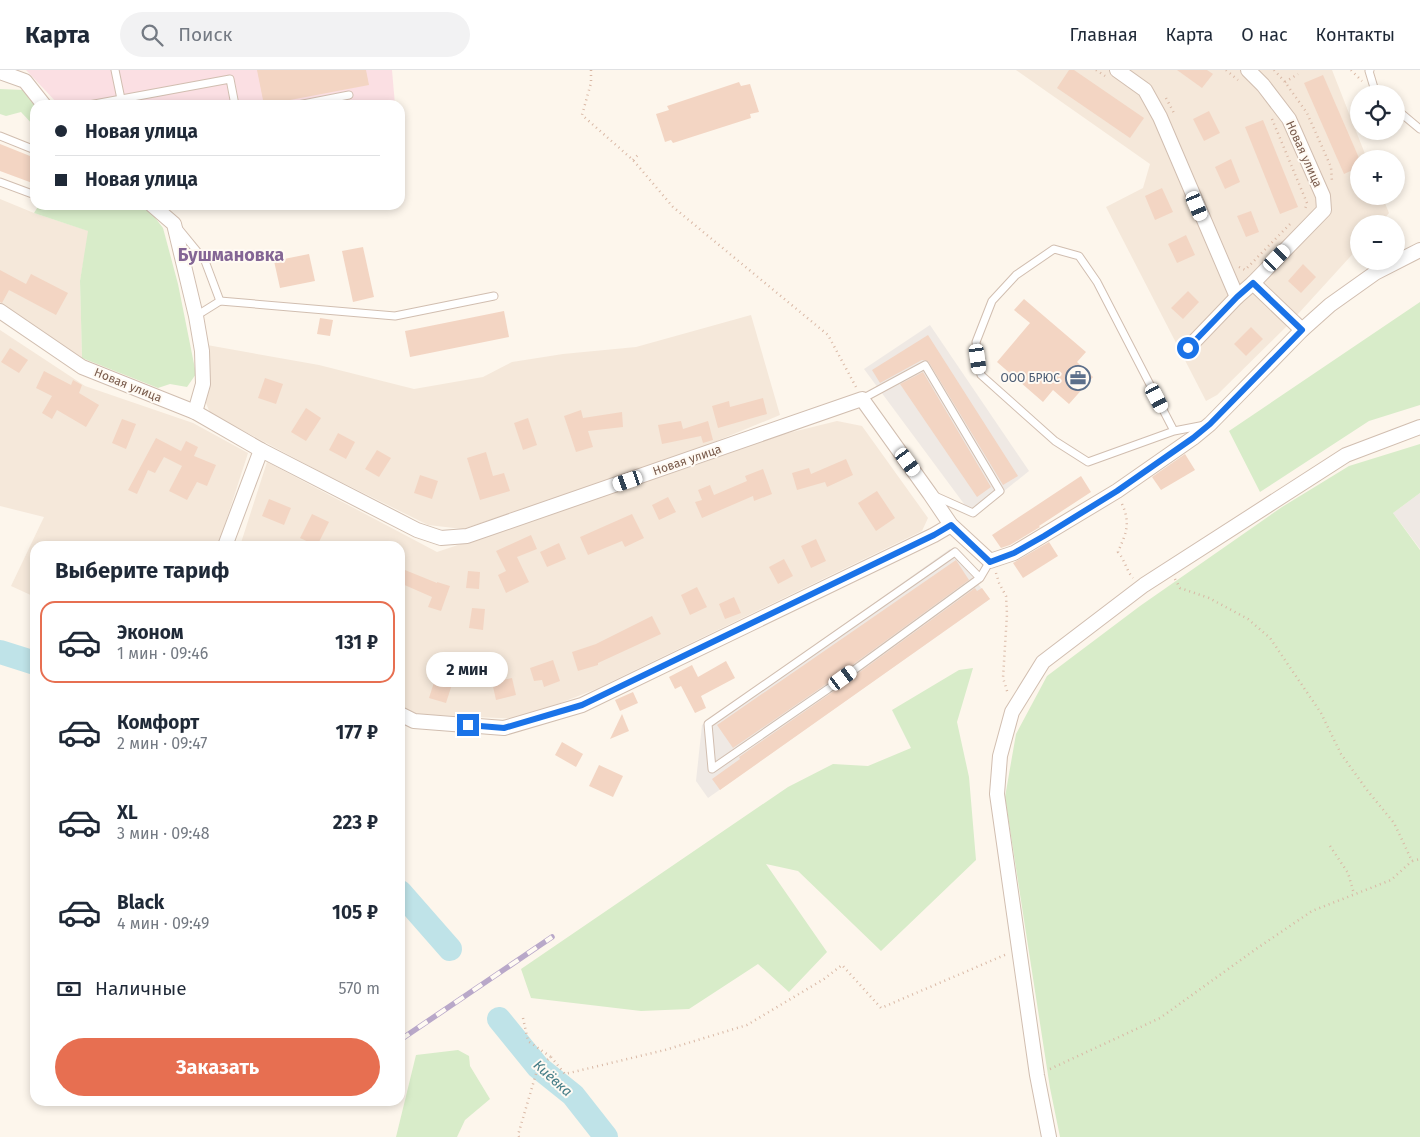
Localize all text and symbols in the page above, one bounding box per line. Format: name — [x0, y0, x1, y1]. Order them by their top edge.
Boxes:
search box — [120, 12, 470, 57]
text: Карта — [25, 21, 90, 49]
icon: search — [138, 21, 166, 49]
text: Поиск — [178, 23, 232, 46]
text: Главная — [1070, 24, 1138, 46]
text: Карта — [1166, 24, 1213, 46]
text: О нас — [1241, 24, 1288, 46]
text: Контакты — [1316, 24, 1395, 46]
map controls — [1350, 85, 1405, 270]
button: locate — [1350, 85, 1405, 140]
street label: Новая улица — [1283, 118, 1325, 190]
text: Новая улица — [85, 120, 198, 143]
button: + — [1350, 150, 1405, 205]
text: Новая улица — [85, 168, 198, 191]
car — [1184, 189, 1209, 223]
button: − — [1350, 215, 1405, 270]
car — [1261, 242, 1292, 274]
district label: Бушмановка — [178, 244, 284, 266]
route start — [1177, 337, 1199, 359]
car — [968, 343, 987, 375]
street label: Новая улица — [92, 365, 164, 405]
office icon: ООО БРЮС — [1065, 365, 1091, 391]
place label: ООО БРЮС — [1000, 371, 1060, 385]
car — [1143, 381, 1170, 415]
street label: Новая улица — [651, 442, 723, 478]
car — [893, 445, 922, 479]
car — [611, 469, 644, 493]
text: Выберите тариф — [55, 557, 230, 584]
icon: car — [57, 620, 102, 665]
text: Эконом — [117, 621, 184, 644]
text: 131 ₽ — [335, 631, 378, 654]
text: 1 мин · 09:46 — [117, 644, 208, 663]
callout: 2 мин — [427, 652, 509, 688]
text: 2 мин — [446, 660, 488, 679]
car — [826, 663, 859, 693]
icon: car — [57, 710, 102, 755]
text: Комфорт — [117, 711, 199, 734]
route end — [457, 714, 479, 736]
text: 177 ₽ — [336, 721, 378, 744]
text: 2 мин · 09:47 — [117, 734, 207, 753]
icon: car — [57, 800, 102, 845]
text: XL — [117, 801, 138, 824]
text: 223 ₽ — [333, 811, 378, 834]
text: 3 мин · 09:48 — [117, 824, 210, 843]
icon: car — [57, 890, 102, 935]
text: Black — [117, 891, 164, 914]
text: 105 ₽ — [332, 901, 378, 924]
text: 4 мин · 09:49 — [117, 914, 209, 933]
icon: cash — [55, 975, 83, 1003]
text: Наличные — [95, 977, 187, 1000]
text: 570 m — [339, 979, 380, 998]
button: Заказать — [55, 1038, 380, 1096]
water label: Киёвка — [530, 1057, 576, 1100]

